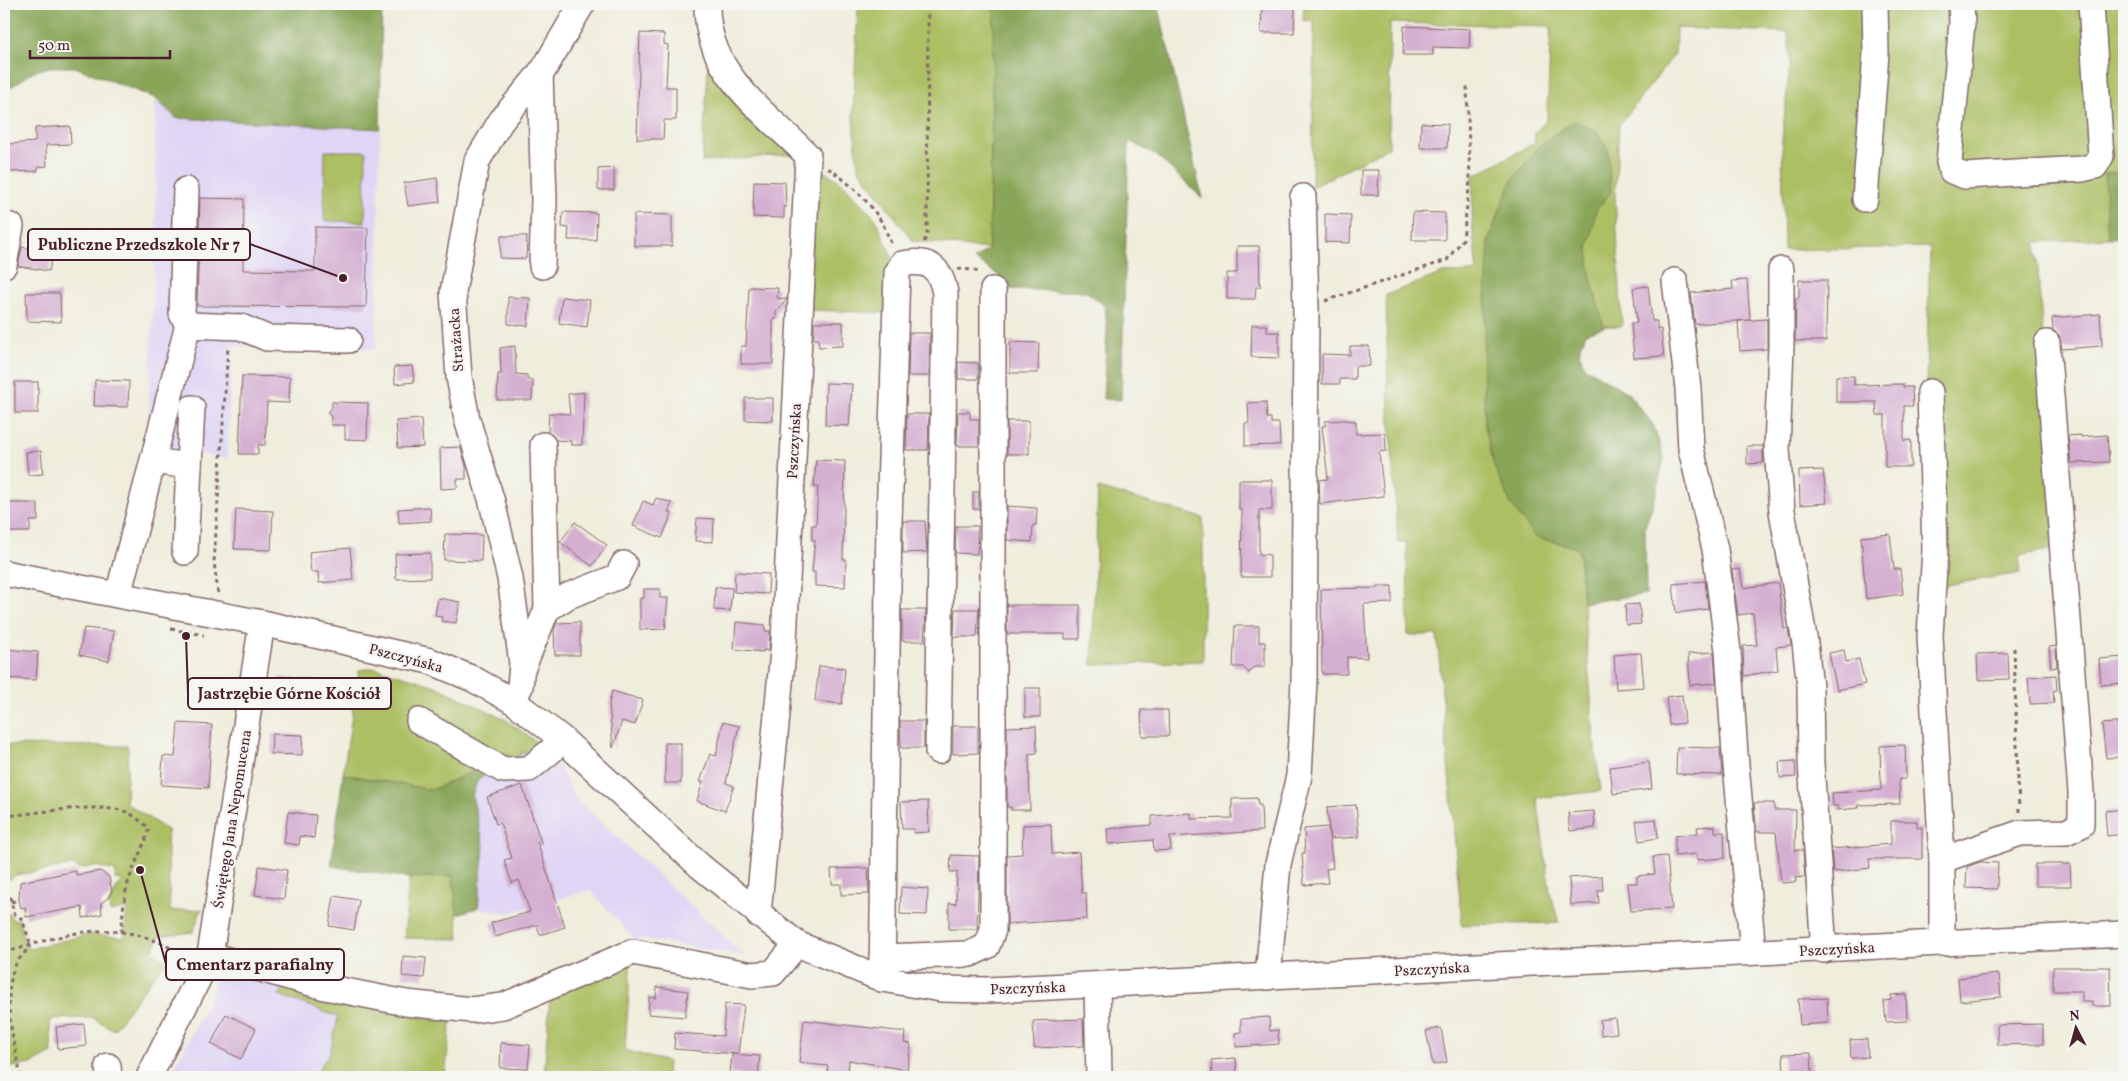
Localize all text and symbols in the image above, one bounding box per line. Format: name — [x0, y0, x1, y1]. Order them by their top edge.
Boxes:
scale bar — [30, 28, 170, 60]
text: 50 m — [38, 36, 70, 57]
callout: Publiczne Przedszkole Nr 7 — [28, 229, 250, 260]
text: Publiczne Przedszkole Nr 7 — [38, 235, 241, 257]
street label: Strażacka — [445, 307, 470, 373]
street label: Pszczyńska — [783, 403, 808, 480]
street label: Pszczyńska — [366, 639, 445, 679]
callout: Jastrzębie Górne Kościół — [188, 678, 391, 709]
text: Jastrzębie Górne Kościół — [197, 684, 381, 706]
street label: Świętego Jana Nepomucena — [209, 728, 258, 910]
street label: Pszczyńska — [1799, 938, 1876, 963]
callout: Cmentarz parafialny — [166, 949, 344, 980]
text: Cmentarz parafialny — [176, 955, 334, 977]
street label: Pszczyńska — [1394, 958, 1471, 983]
street label: Pszczyńska — [990, 978, 1066, 1001]
north arrow — [2050, 1004, 2100, 1054]
text: N — [2069, 1007, 2081, 1027]

